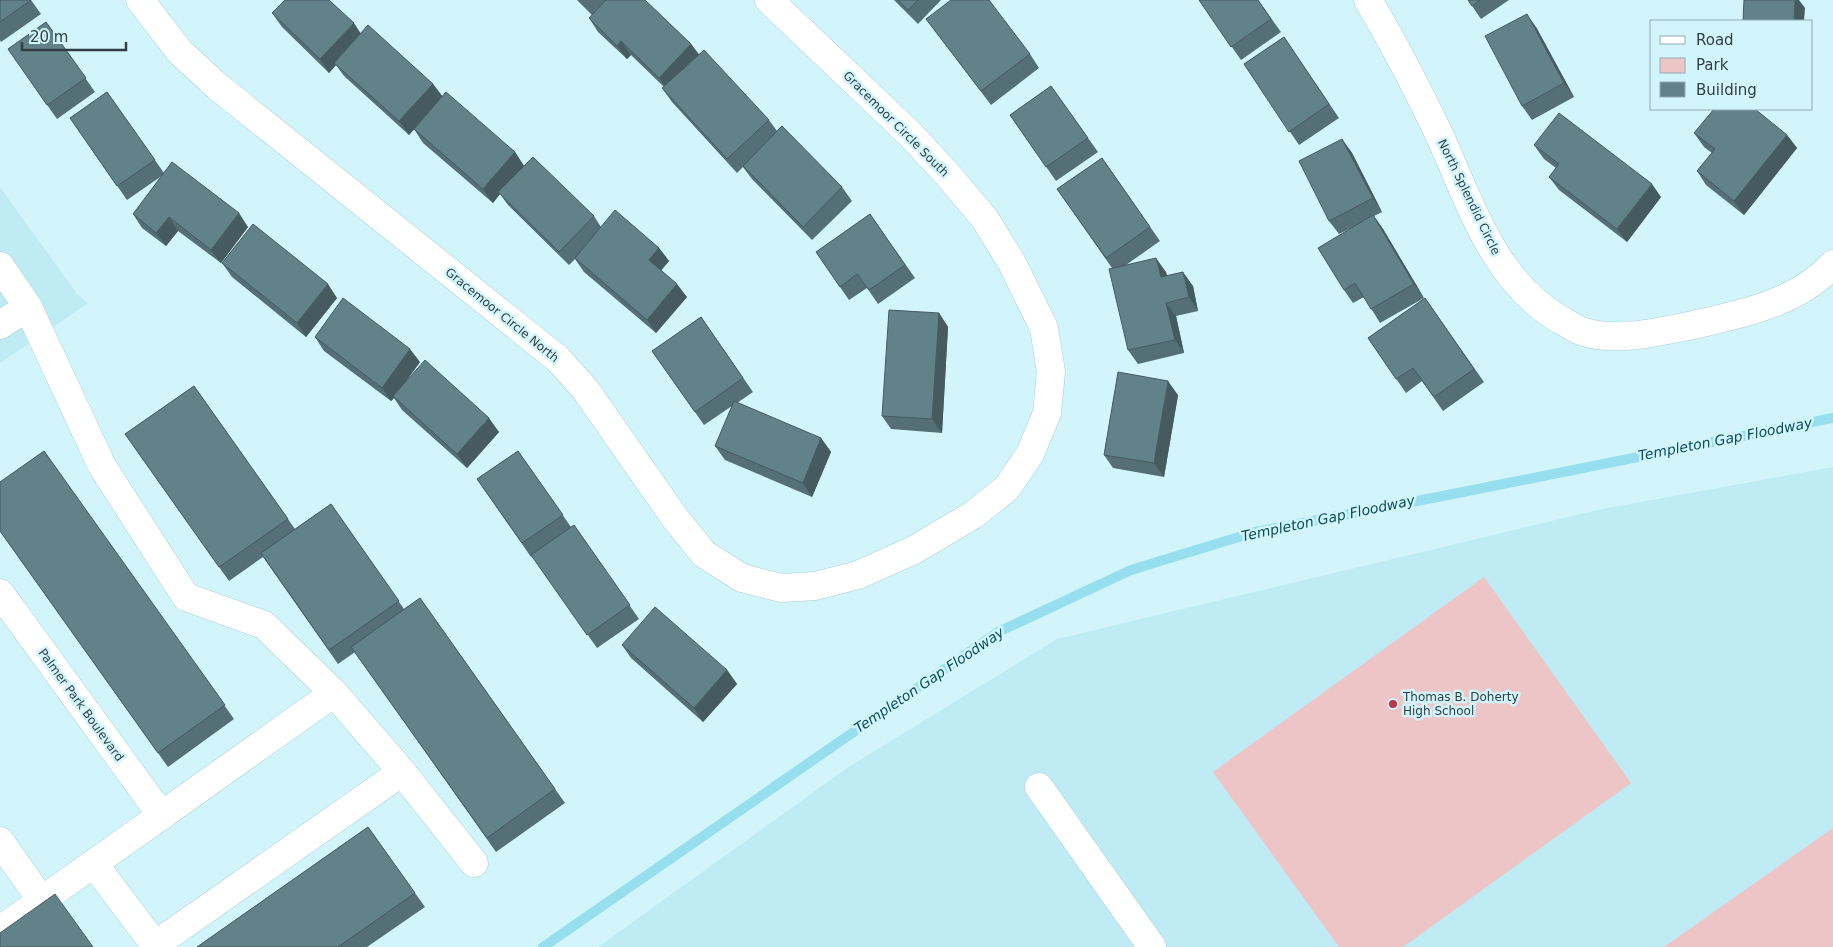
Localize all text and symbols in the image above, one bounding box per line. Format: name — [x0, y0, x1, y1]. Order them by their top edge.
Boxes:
scale bar — [22, 20, 126, 52]
legend — [1650, 20, 1813, 110]
text: 20 m — [30, 28, 68, 46]
text: Road — [1696, 31, 1734, 49]
text: Park — [1696, 56, 1729, 74]
street label: Gracemoor Circle South — [840, 68, 952, 180]
text: Building — [1696, 81, 1757, 99]
street label: North Splendid Circle — [1435, 137, 1503, 257]
street label: Gracemoor Circle North — [443, 265, 561, 365]
water label: Templeton Gap Floodway — [1637, 414, 1814, 464]
water label: Templeton Gap Floodway — [1240, 492, 1417, 544]
water label: Templeton Gap Floodway — [851, 624, 1007, 736]
street label: Palmer Park Boulevard — [35, 646, 127, 764]
place label: Thomas B. Doherty High School — [1402, 690, 1519, 718]
marker: Thomas B. Doherty High School — [1387, 698, 1399, 710]

